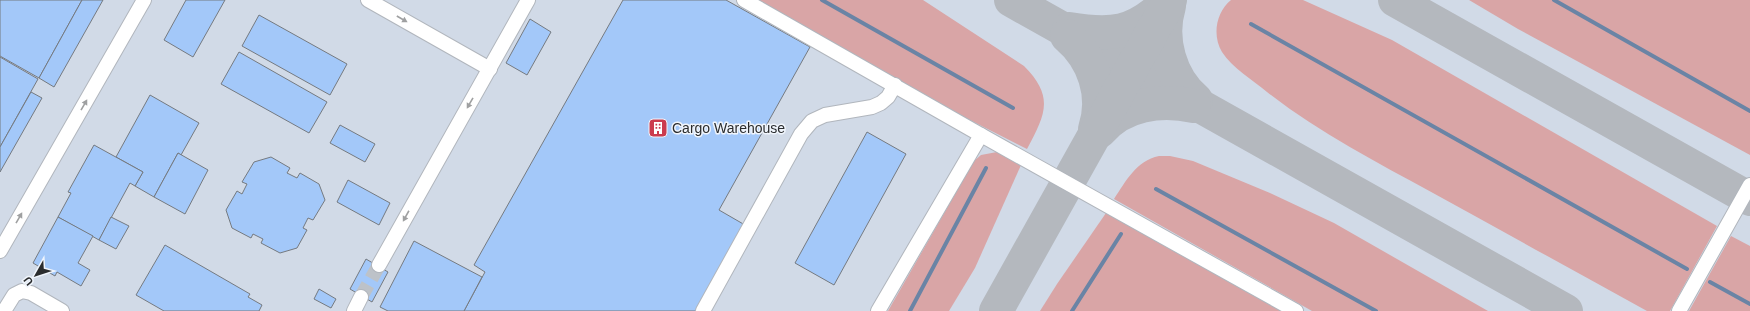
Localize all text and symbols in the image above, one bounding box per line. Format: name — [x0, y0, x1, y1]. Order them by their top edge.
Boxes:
one-way arrow — [396, 16, 408, 23]
one-way arrow — [467, 97, 474, 109]
one-way arrow — [80, 99, 87, 111]
building icon: Cargo Warehouse — [647, 117, 669, 139]
place label: Cargo Warehouse — [672, 120, 785, 136]
one-way arrow — [403, 210, 410, 222]
one-way arrow — [16, 212, 23, 224]
north arrow — [16, 255, 56, 295]
text: U — [21, 274, 35, 288]

